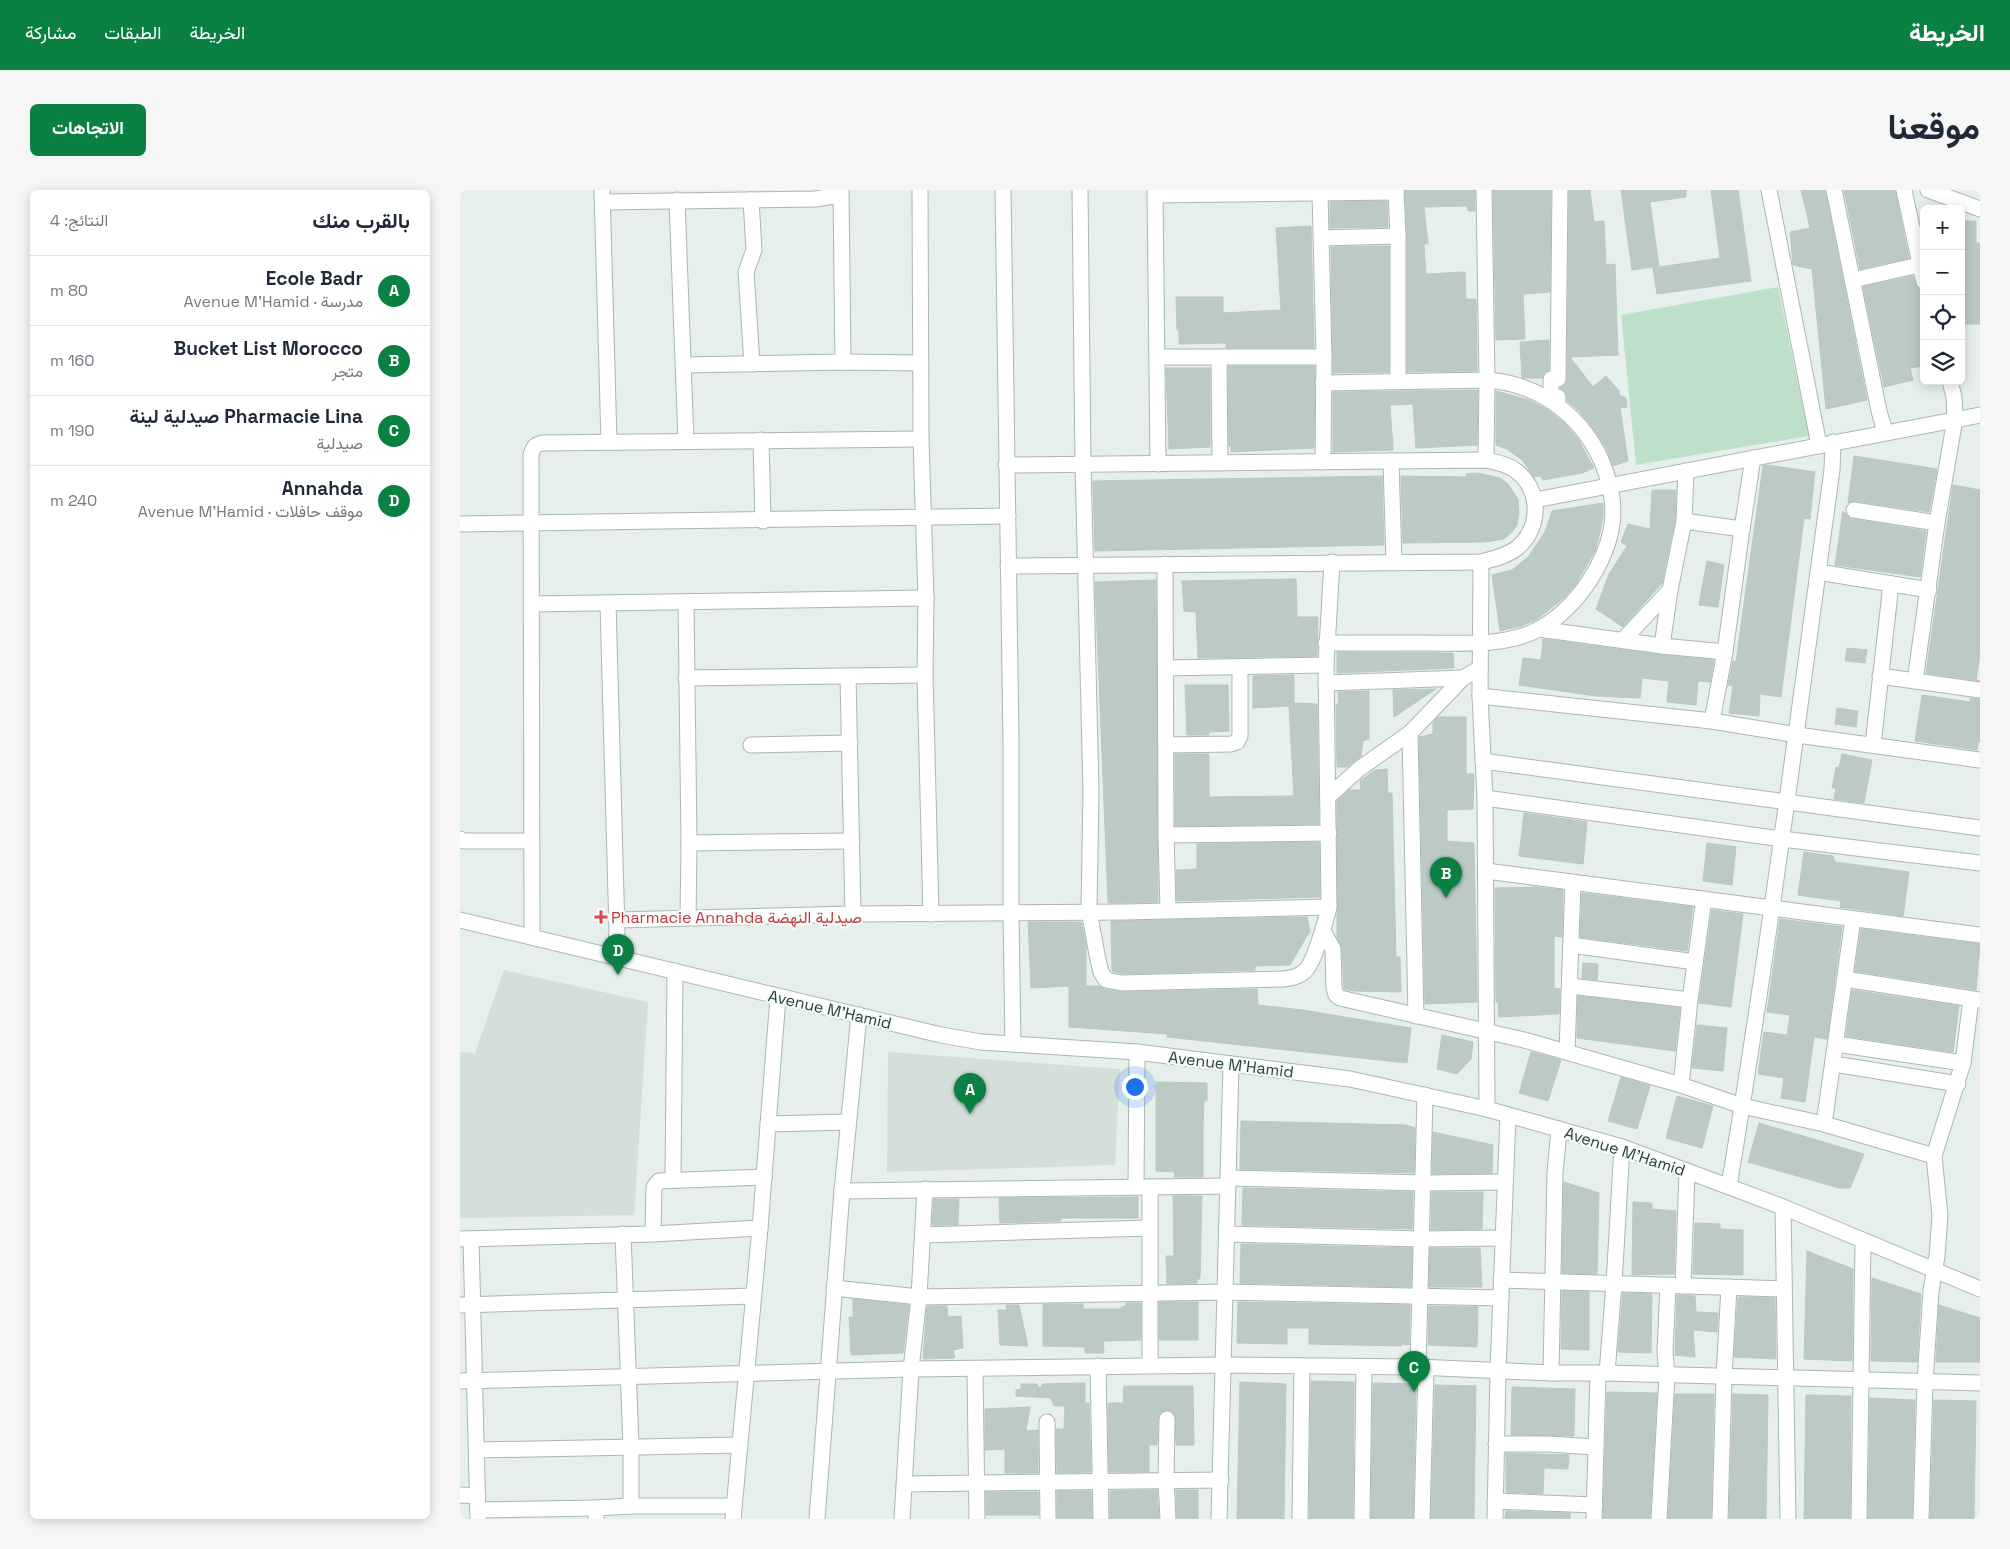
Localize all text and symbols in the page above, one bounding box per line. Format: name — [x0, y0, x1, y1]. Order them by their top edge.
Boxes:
text: الخريطة — [1909, 17, 1985, 48]
text: مشاركة — [25, 21, 76, 44]
text: الطبقات — [104, 21, 161, 44]
text: الخريطة — [189, 21, 245, 44]
button: الاتجاهات — [30, 104, 146, 156]
text: موقعنا — [1887, 105, 1980, 149]
map controls — [1920, 205, 1965, 385]
button: + — [1920, 205, 1965, 250]
text: بالقرب منك — [312, 207, 410, 234]
text: النتائج: 4 — [50, 210, 108, 231]
button: − — [1920, 250, 1965, 295]
text: Ecole Badr — [266, 266, 363, 291]
text: 80 m — [50, 280, 88, 301]
text: A — [389, 280, 399, 301]
text: مدرسة · Avenue M'Hamid — [183, 291, 363, 312]
button: locate — [1920, 295, 1965, 340]
text: Bucket List Morocco — [174, 336, 363, 361]
button: layers — [1920, 340, 1965, 385]
text: 160 m — [50, 350, 95, 371]
text: B — [389, 350, 399, 371]
text: متجر — [332, 361, 363, 382]
text: Pharmacie Lina صيدلية لينة — [129, 404, 363, 429]
text: 190 m — [50, 420, 95, 441]
text: C — [389, 420, 399, 441]
text: صيدلية — [317, 433, 363, 454]
text: Annahda — [282, 476, 363, 501]
text: 240 m — [50, 490, 97, 511]
text: D — [389, 490, 399, 511]
text: موقف حافلات · Avenue M'Hamid — [138, 501, 363, 522]
pin: B — [1430, 857, 1462, 898]
place label: Pharmacie Annahda صيدلية النهضة — [611, 907, 862, 928]
marker: Pharmacie Annahda صيدلية النهضة — [595, 911, 607, 923]
pin: D — [602, 934, 634, 975]
street label: Avenue M'Hamid — [766, 985, 894, 1034]
street label: Avenue M'Hamid — [1167, 1046, 1295, 1083]
pin: A — [954, 1073, 986, 1114]
your location — [1122, 1074, 1148, 1100]
street label: Avenue M'Hamid — [1562, 1122, 1688, 1181]
pin: C — [1398, 1351, 1430, 1392]

